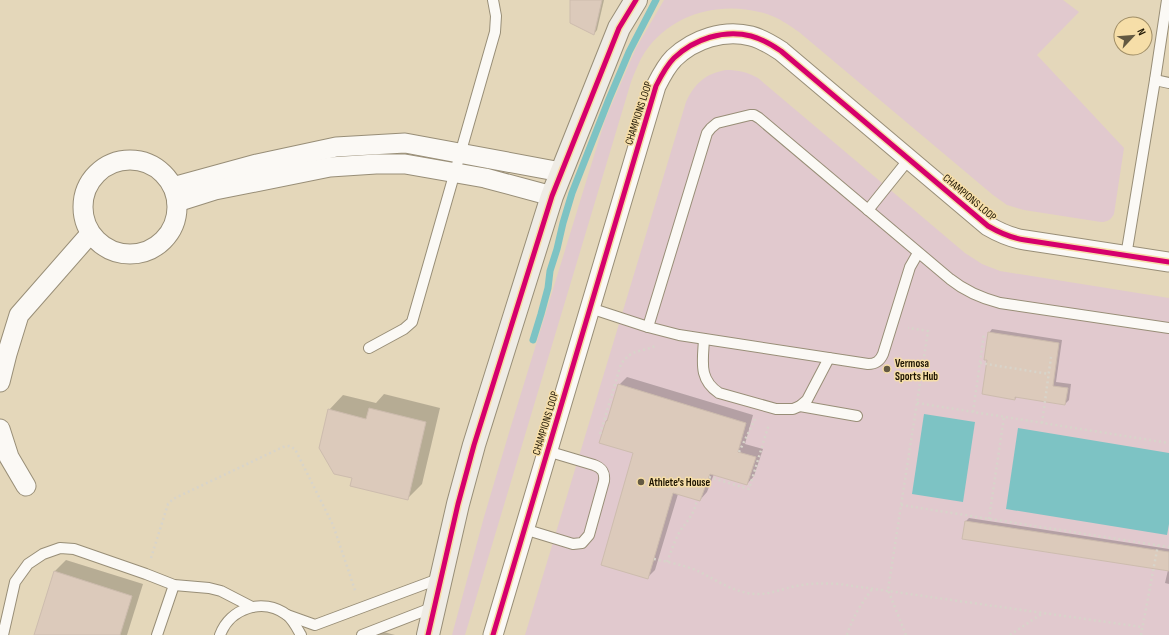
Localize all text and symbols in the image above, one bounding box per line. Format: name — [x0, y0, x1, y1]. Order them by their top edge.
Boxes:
north arrow — [1113, 16, 1153, 56]
text: N — [1134, 26, 1149, 37]
street label: CHAMPIONS LOOP — [622, 79, 655, 146]
street label: CHAMPIONS LOOP — [940, 171, 999, 224]
place label: Vermosa Sports Hub — [895, 357, 938, 383]
marker: Vermosa Sports Hub — [882, 364, 892, 374]
street label: CHAMPIONS LOOP — [530, 389, 561, 457]
place label: Athlete's House — [648, 476, 710, 489]
marker: Athlete's House — [636, 477, 646, 487]

